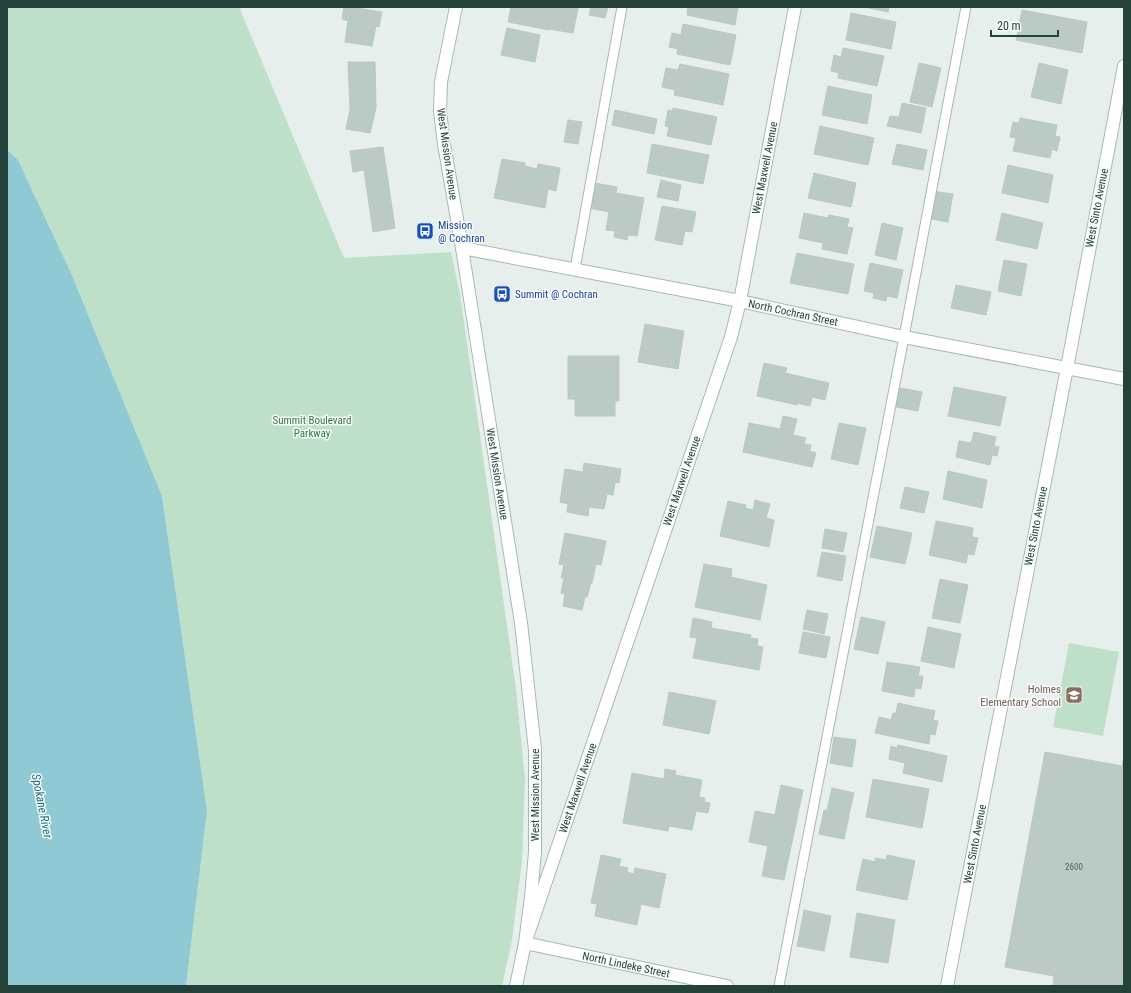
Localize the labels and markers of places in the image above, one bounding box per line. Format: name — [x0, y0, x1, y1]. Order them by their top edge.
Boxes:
place label: Mission @ Cochran — [438, 219, 485, 245]
bus stop icon: Mission @ Cochran — [415, 221, 435, 241]
bus stop icon: Summit @ Cochran — [492, 284, 512, 304]
place label: Summit @ Cochran — [515, 288, 598, 301]
place label: Holmes Elementary School — [980, 683, 1061, 709]
school or university icon: Holmes Elementary School — [1064, 685, 1084, 705]

